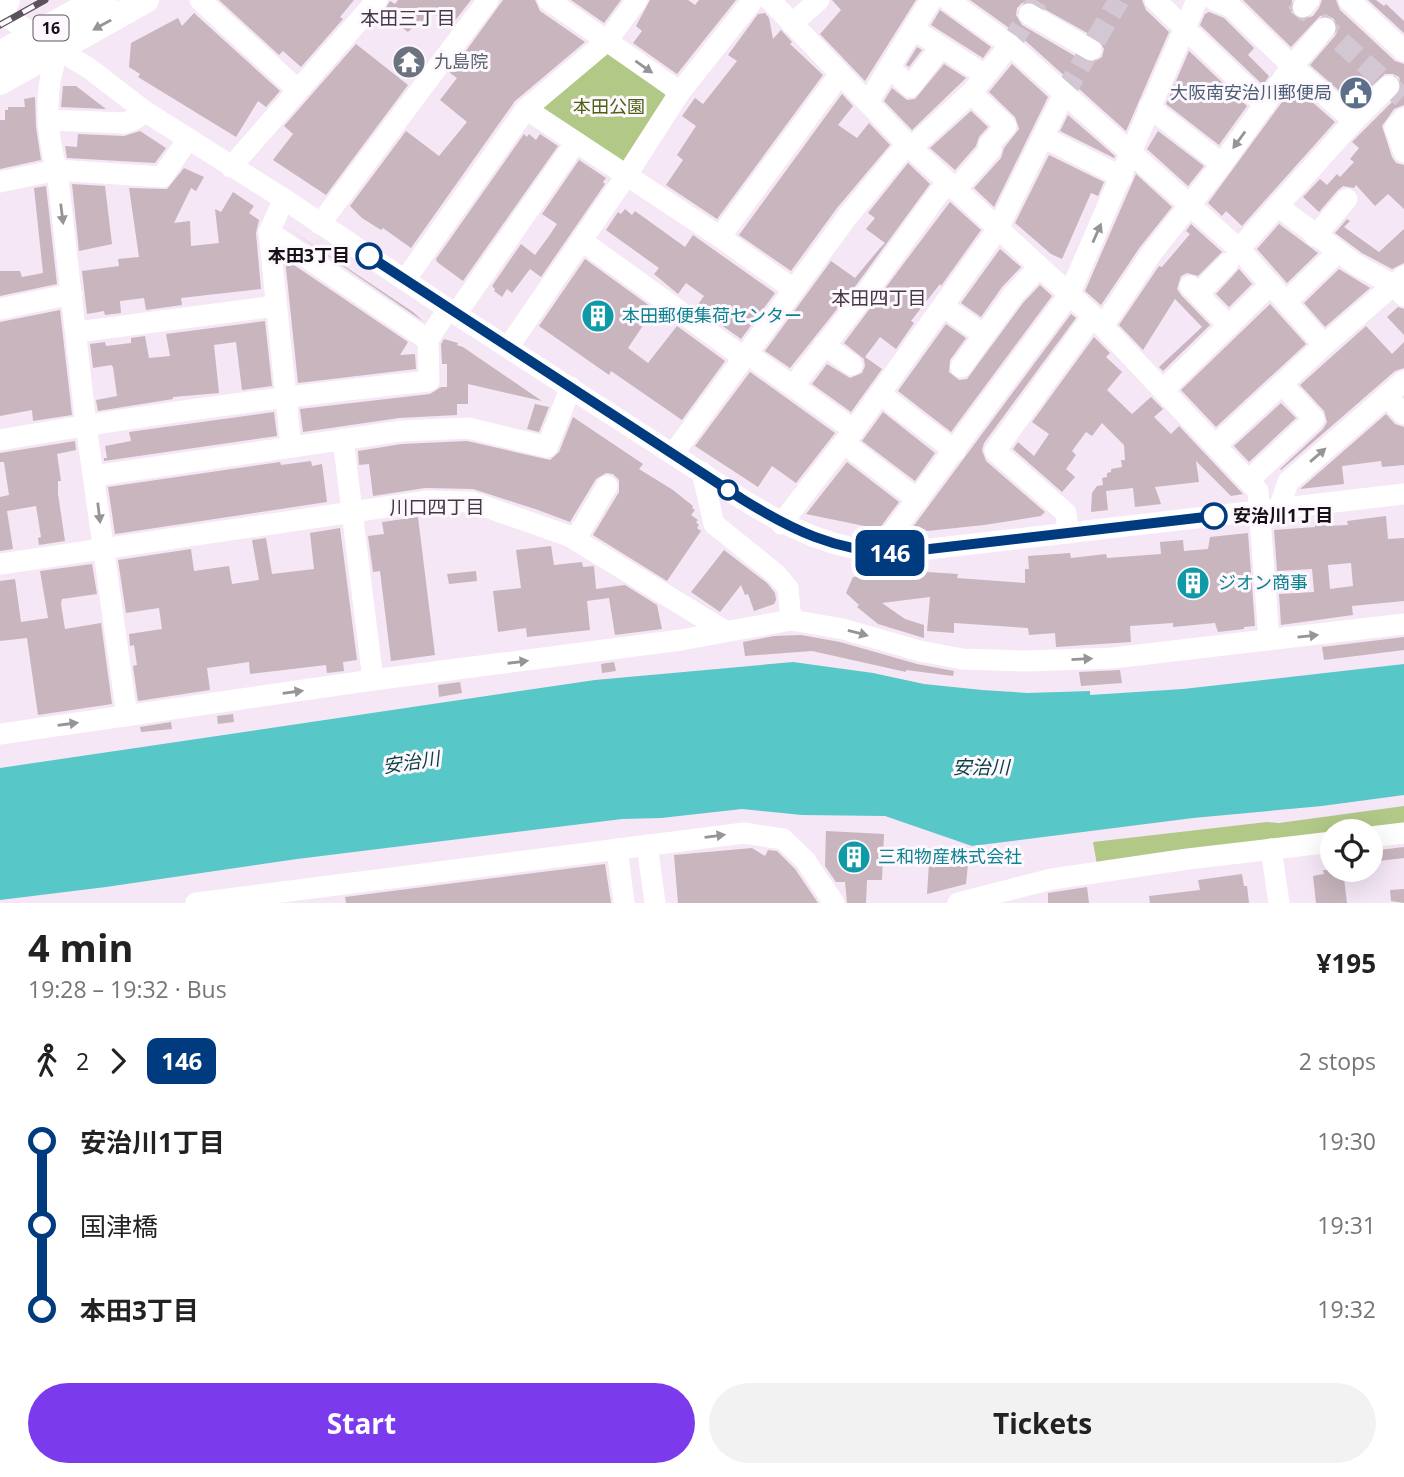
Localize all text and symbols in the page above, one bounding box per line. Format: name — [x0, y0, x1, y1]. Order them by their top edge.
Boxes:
district label: 本田三丁目 — [360, 5, 456, 31]
road number: 16 — [34, 16, 68, 40]
one-way arrow — [92, 19, 112, 31]
temple icon: 九島院 — [390, 43, 428, 81]
place label: 九島院 — [434, 49, 488, 73]
one-way arrow — [635, 60, 653, 74]
public building icon: 大阪南安治川郵便局 — [1337, 74, 1375, 112]
place label: 大阪南安治川郵便局 — [1170, 80, 1332, 104]
park label: 本田公園 — [573, 94, 645, 118]
one-way arrow — [1232, 131, 1246, 149]
one-way arrow — [57, 203, 68, 225]
one-way arrow — [1091, 223, 1103, 243]
place label: 本田3丁目 — [268, 243, 350, 267]
marker: 本田3丁目 — [356, 243, 382, 269]
district label: 本田四丁目 — [831, 285, 927, 311]
building icon: 本田郵便集荷センター — [579, 297, 617, 335]
place label: 本田郵便集荷センター — [622, 303, 802, 327]
one-way arrow — [1310, 448, 1327, 463]
unlabelled marker — [718, 480, 738, 500]
district label: 川口四丁目 — [389, 494, 485, 520]
one-way arrow — [93, 502, 104, 524]
marker: 安治川1丁目 — [1201, 503, 1227, 529]
place label: 安治川1丁目 — [1233, 503, 1333, 527]
line badge: 146 — [850, 530, 930, 576]
text: 146 — [869, 536, 911, 569]
building icon: ジオン商事 — [1174, 564, 1212, 602]
place label: ジオン商事 — [1218, 570, 1308, 594]
one-way arrow — [847, 628, 869, 639]
one-way arrow — [1297, 630, 1319, 641]
one-way arrow — [1071, 654, 1093, 665]
one-way arrow — [507, 656, 529, 667]
one-way arrow — [282, 686, 304, 697]
one-way arrow — [57, 718, 79, 729]
water label: 安治川 — [381, 745, 443, 779]
water label: 安治川 — [952, 754, 1011, 780]
map controls — [1320, 819, 1383, 882]
button: locate — [1320, 819, 1383, 882]
one-way arrow — [704, 831, 726, 842]
building icon: 三和物産株式会社 — [835, 838, 873, 876]
place label: 三和物産株式会社 — [878, 844, 1022, 868]
text: 4 min — [28, 921, 133, 973]
text: ¥195 — [1317, 945, 1376, 981]
text: 19:28 – 19:32 · Bus — [28, 973, 227, 1005]
icon: walk — [28, 1042, 66, 1080]
icon: forward — [99, 1042, 137, 1080]
text: 146 — [161, 1044, 202, 1077]
text: 2 — [76, 1045, 89, 1077]
text: 2 stops — [1299, 1045, 1376, 1077]
text: 安治川1丁目 — [80, 1124, 225, 1160]
text: 19:30 — [1317, 1125, 1376, 1157]
text: 国津橋 — [80, 1208, 158, 1244]
text: 19:31 — [1317, 1209, 1376, 1241]
text: 本田3丁目 — [80, 1292, 199, 1328]
text: 19:32 — [1317, 1293, 1376, 1325]
button: Start — [28, 1383, 695, 1463]
button: Tickets — [709, 1383, 1376, 1463]

